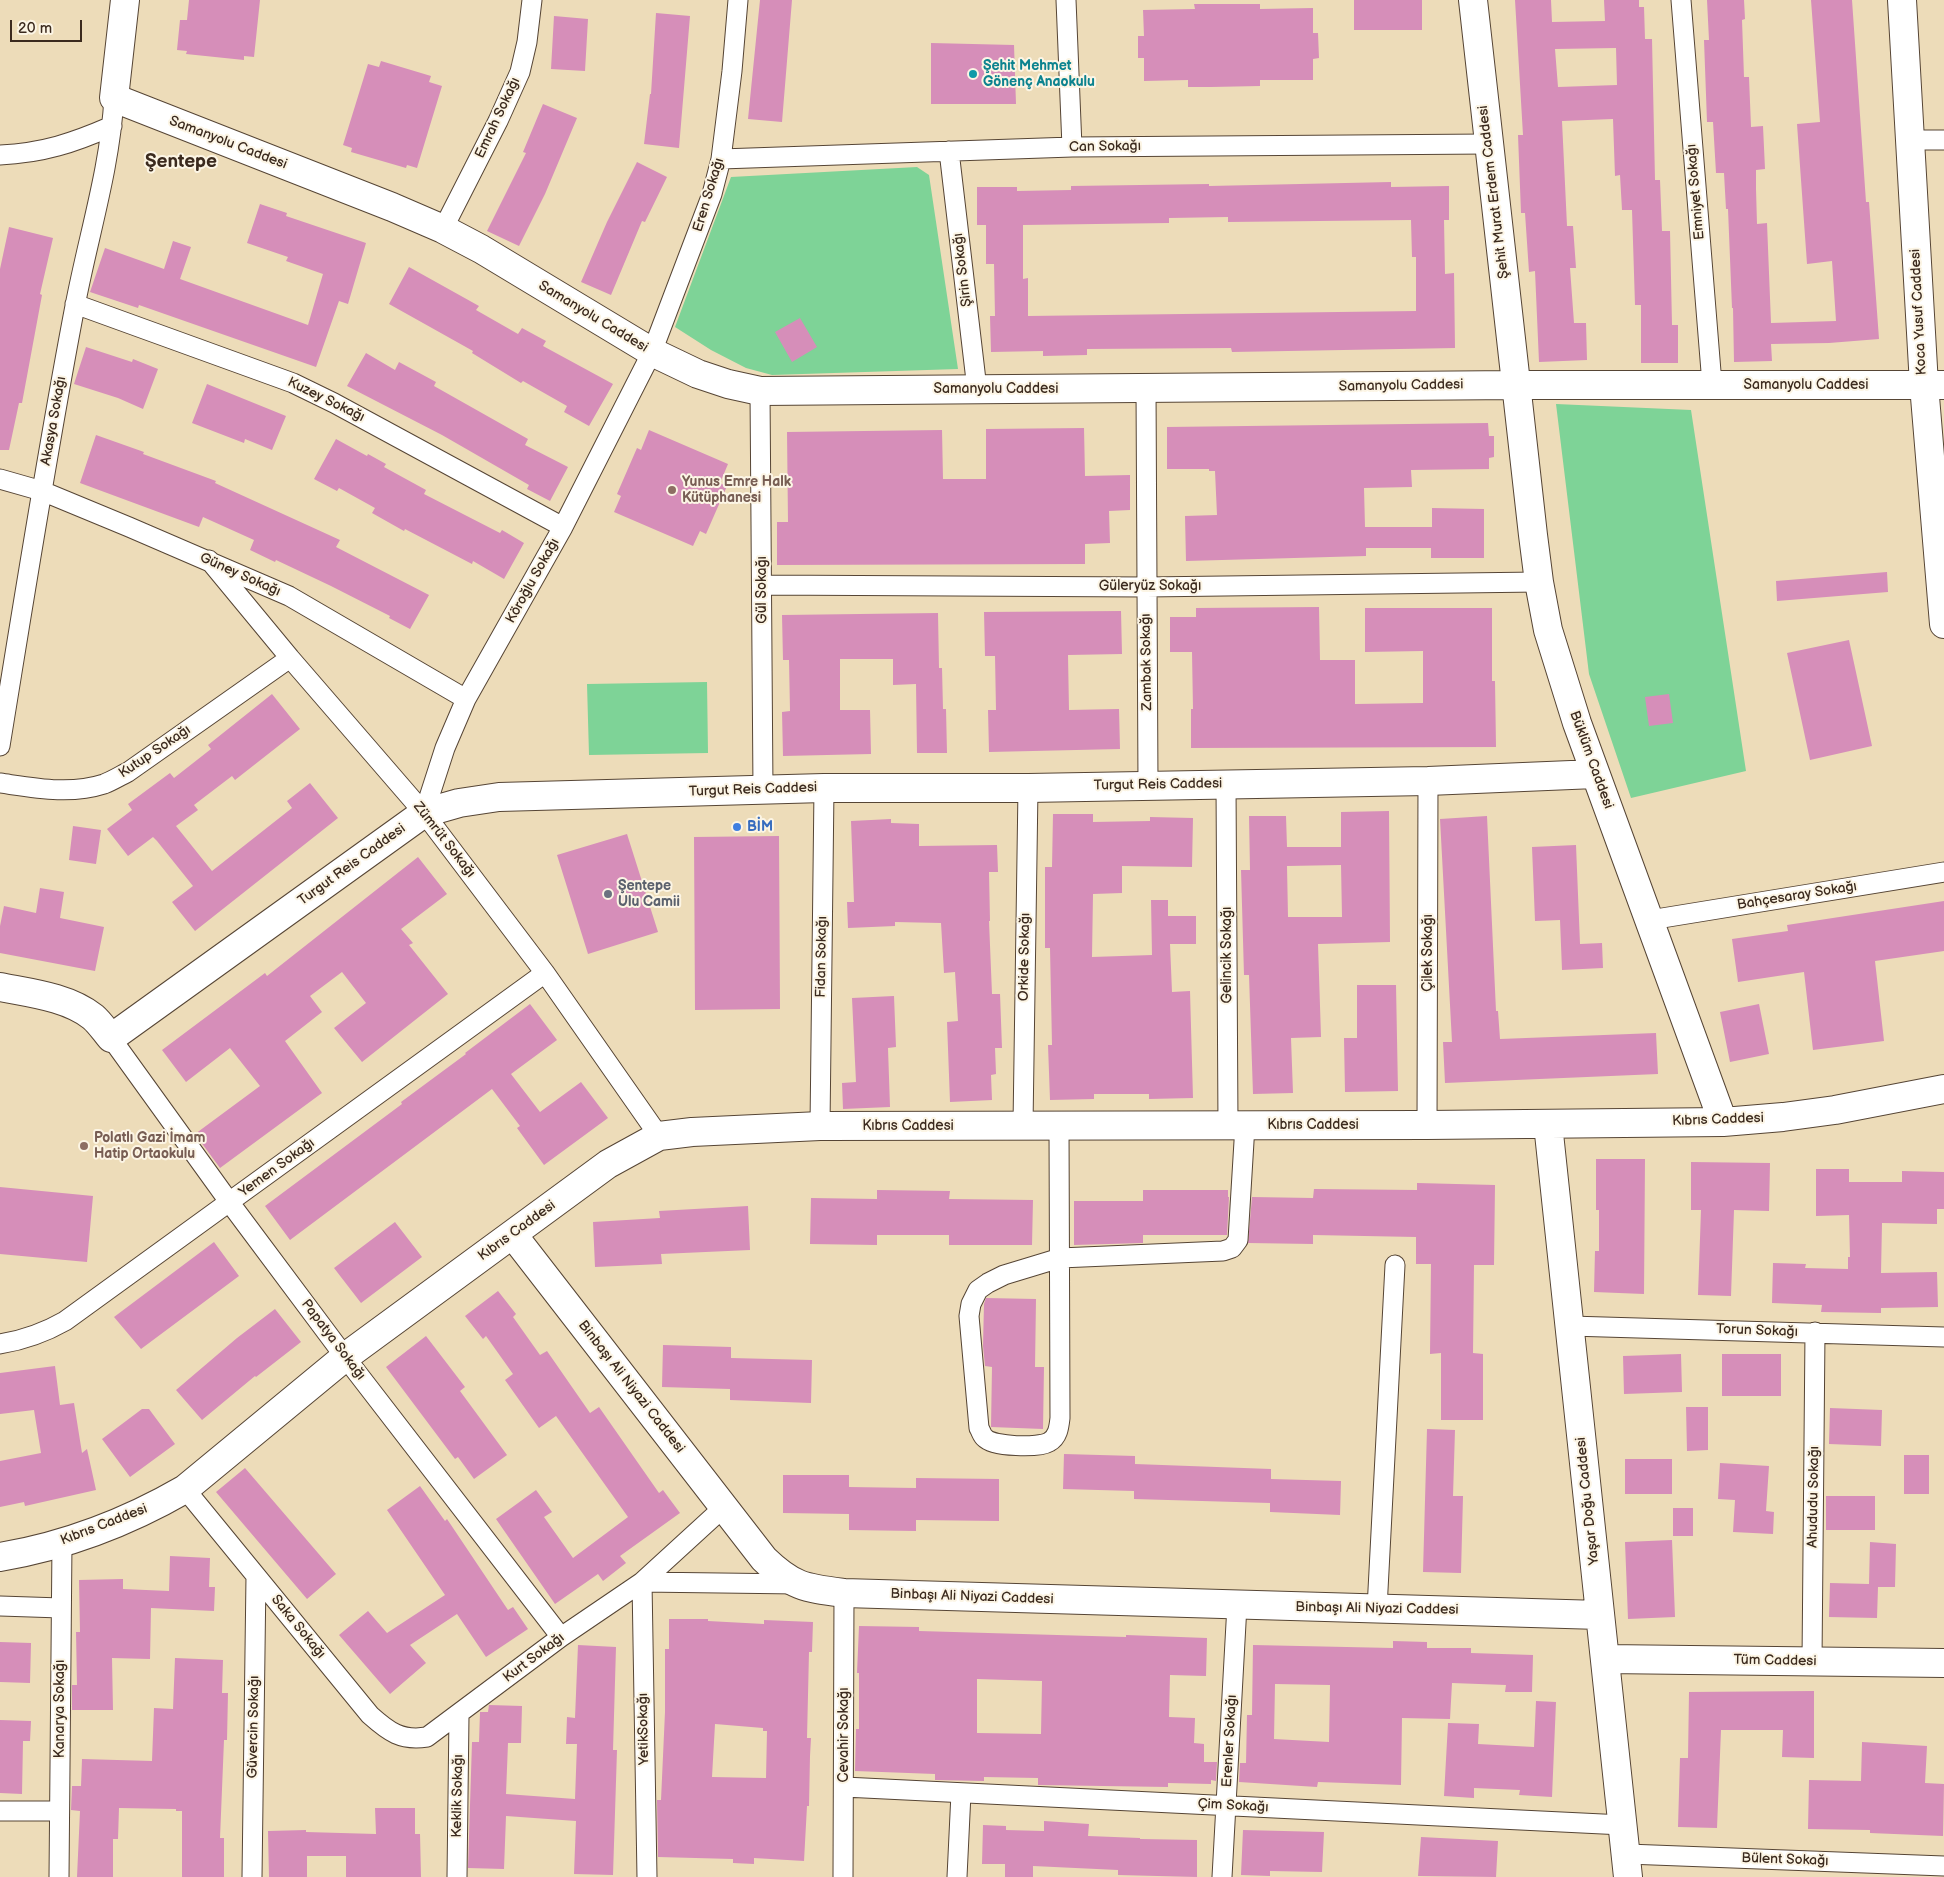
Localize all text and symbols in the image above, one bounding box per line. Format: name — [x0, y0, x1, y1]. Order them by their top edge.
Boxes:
scale bar — [12, 10, 85, 42]
text: 20 m — [18, 19, 52, 38]
place label: Şehit Mehmet Gönenç Anaokulu — [983, 58, 1095, 90]
marker: Şehit Mehmet Gönenç Anaokulu — [967, 68, 979, 80]
street label: Emrah Sokağı — [472, 75, 524, 161]
street label: Şehit Murat Erdem Caddesi — [1475, 104, 1513, 280]
street label: Samanyolu Caddesi — [167, 113, 289, 173]
street label: Can Sokağı — [1069, 138, 1141, 156]
street label: Emniyet Sokağı — [1683, 143, 1709, 241]
district label: Şentepe — [145, 151, 217, 173]
street label: Eren Sokağı — [690, 156, 728, 234]
street label: Şirin Sokağı — [950, 232, 976, 308]
street label: Koca Yusuf Caddesi — [1907, 248, 1931, 376]
street label: Samanyolu Caddesi — [535, 278, 651, 356]
street label: Kuzey Sokağı — [285, 374, 367, 426]
street label: Akasya Sokağı — [38, 375, 70, 467]
street label: Samanyolu Caddesi — [1338, 377, 1464, 395]
street label: Samanyolu Caddesi — [1744, 377, 1868, 393]
street label: Samanyolu Caddesi — [934, 381, 1058, 397]
place label: Yunus Emre Halk Kütüphanesi — [682, 474, 791, 507]
marker: Yunus Emre Halk Kütüphanesi — [666, 484, 678, 496]
street label: Köroğlu Sokağı — [503, 536, 563, 626]
street label: Güney Sokağı — [197, 550, 283, 600]
street label: Gül Sokağı — [754, 556, 770, 624]
street label: Güleryüz Sokağı — [1099, 578, 1201, 594]
street label: Zambak Sokağı — [1138, 613, 1156, 711]
street label: Büklüm Caddesi — [1565, 709, 1617, 811]
street label: Kutup Sokağı — [116, 722, 194, 782]
street label: Turgut Reis Caddesi — [1094, 775, 1222, 795]
street label: Turgut Reis Caddesi — [688, 779, 818, 801]
street label: Zümrüt Sokağı — [409, 799, 479, 881]
place label: BİM — [747, 819, 773, 835]
street label: Turgut Reis Caddesi — [295, 820, 409, 910]
marker: BİM — [731, 821, 743, 833]
place label: Şentepe Ulu Camii — [618, 878, 680, 910]
street label: Bahçesaray Sokağı — [1736, 878, 1858, 914]
marker: Şentepe Ulu Camii — [602, 888, 614, 900]
street label: Gelincik Sokağı — [1219, 907, 1235, 1003]
street label: Orkide Sokağı — [1016, 913, 1034, 1001]
street label: Çilek Sokağı — [1420, 914, 1436, 992]
street label: Fidan Sokağı — [813, 916, 831, 998]
street label: Kıbrıs Caddesi — [1672, 1110, 1764, 1130]
street label: Kıbrıs Caddesi — [1267, 1117, 1359, 1133]
street label: Kıbrıs Caddesi — [862, 1118, 954, 1134]
place label: Polatlı Gazi İmam Hatip Ortaokulu — [94, 1130, 205, 1162]
street label: Yemen Sokağı — [236, 1135, 318, 1201]
marker: Polatlı Gazi İmam Hatip Ortaokulu — [78, 1140, 90, 1152]
street label: Kıbrıs Caddesi — [475, 1197, 559, 1265]
street label: Papatya Sokağı — [297, 1296, 369, 1384]
street label: Binbaşı Ali Niyazi Caddesi — [574, 1317, 688, 1457]
street label: Torun Sokağı — [1716, 1321, 1798, 1341]
street label: Yaşar Doğu Caddesi — [1573, 1436, 1603, 1566]
street label: Ahududu Sokağı — [1805, 1446, 1823, 1548]
street label: Kıbrıs Caddesi — [58, 1501, 150, 1549]
street label: Binbaşı Ali Niyazi Caddesi — [890, 1586, 1054, 1608]
street label: Saka Sokağı — [267, 1592, 329, 1662]
street label: Binbaşı Ali Niyazi Caddesi — [1295, 1599, 1459, 1619]
street label: Kurt Sokağı — [500, 1630, 568, 1686]
street label: Tüm Caddesi — [1733, 1652, 1817, 1670]
street label: Kanarya Sokağı — [52, 1660, 68, 1758]
street label: Güvercin Sokağı — [245, 1675, 263, 1779]
street label: Cevahir Sokağı — [836, 1688, 852, 1782]
street label: YetikSokağı — [635, 1693, 653, 1765]
street label: Erenler Sokağı — [1219, 1694, 1241, 1788]
street label: Keklik Sokağı — [449, 1754, 467, 1838]
street label: Çim Sokağı — [1197, 1796, 1269, 1816]
street label: Bülent Sokağı — [1741, 1850, 1829, 1870]

